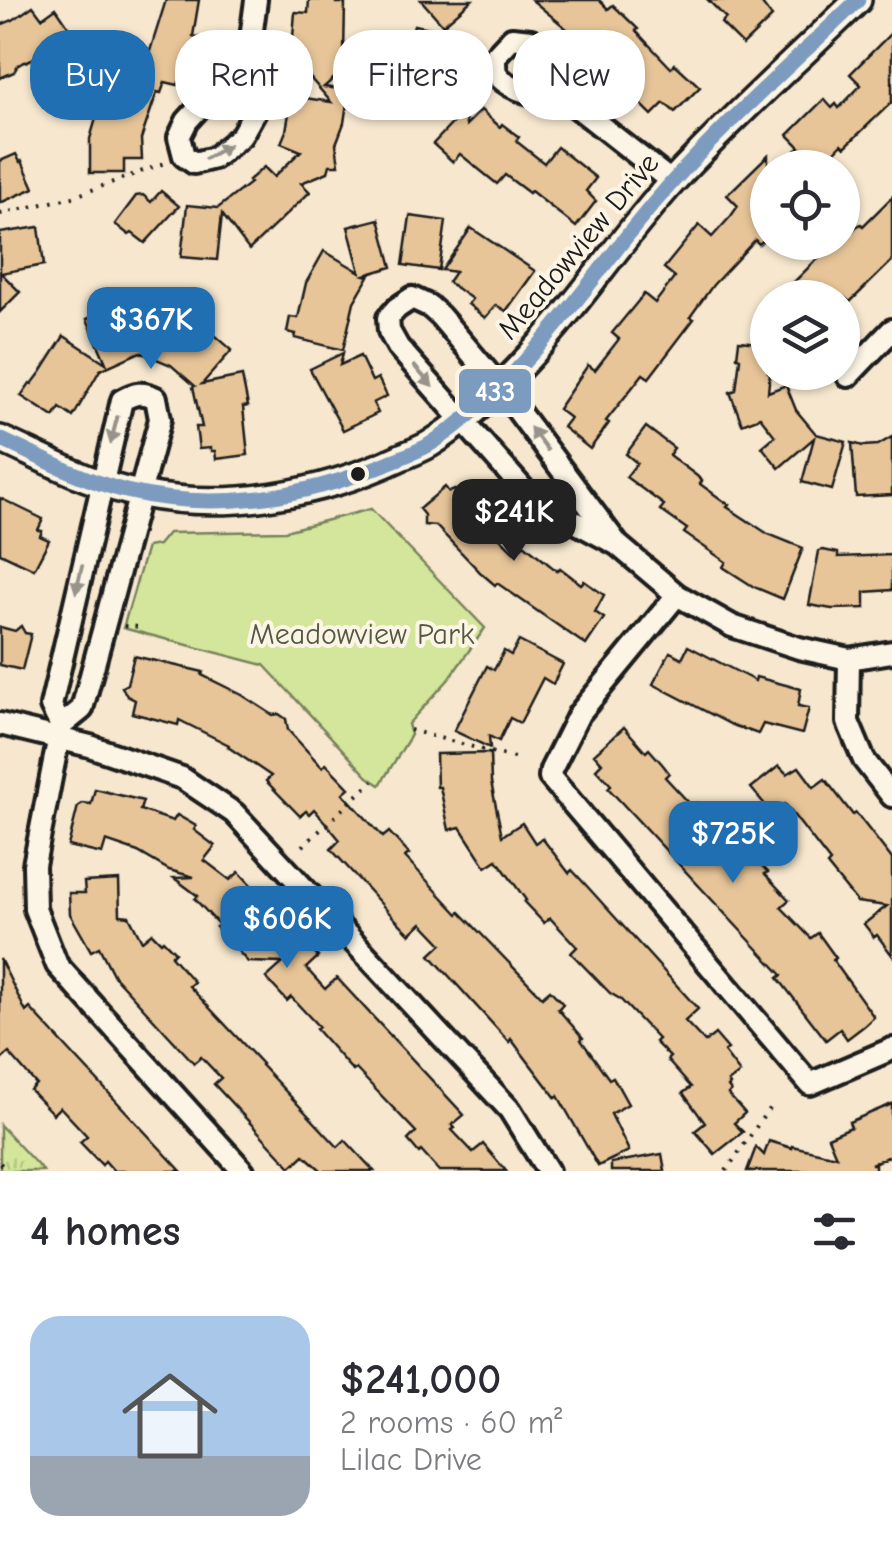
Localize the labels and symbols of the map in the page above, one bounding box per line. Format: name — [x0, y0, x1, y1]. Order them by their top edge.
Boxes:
one-way arrow — [203, 144, 231, 162]
street label: Meadowview Drive — [490, 146, 666, 346]
pin: $367K — [81, 287, 221, 372]
one-way arrow — [412, 363, 434, 388]
line badge: 433 — [457, 367, 533, 415]
text: 433 — [475, 376, 515, 408]
one-way arrow — [106, 415, 121, 446]
one-way arrow — [529, 426, 549, 452]
unlabelled marker — [348, 464, 368, 484]
pin: $241K — [444, 479, 584, 564]
one-way arrow — [71, 564, 86, 595]
park label: Meadowview Park — [250, 617, 475, 652]
pin: $725K — [663, 801, 803, 886]
pin: $606K — [217, 886, 357, 971]

